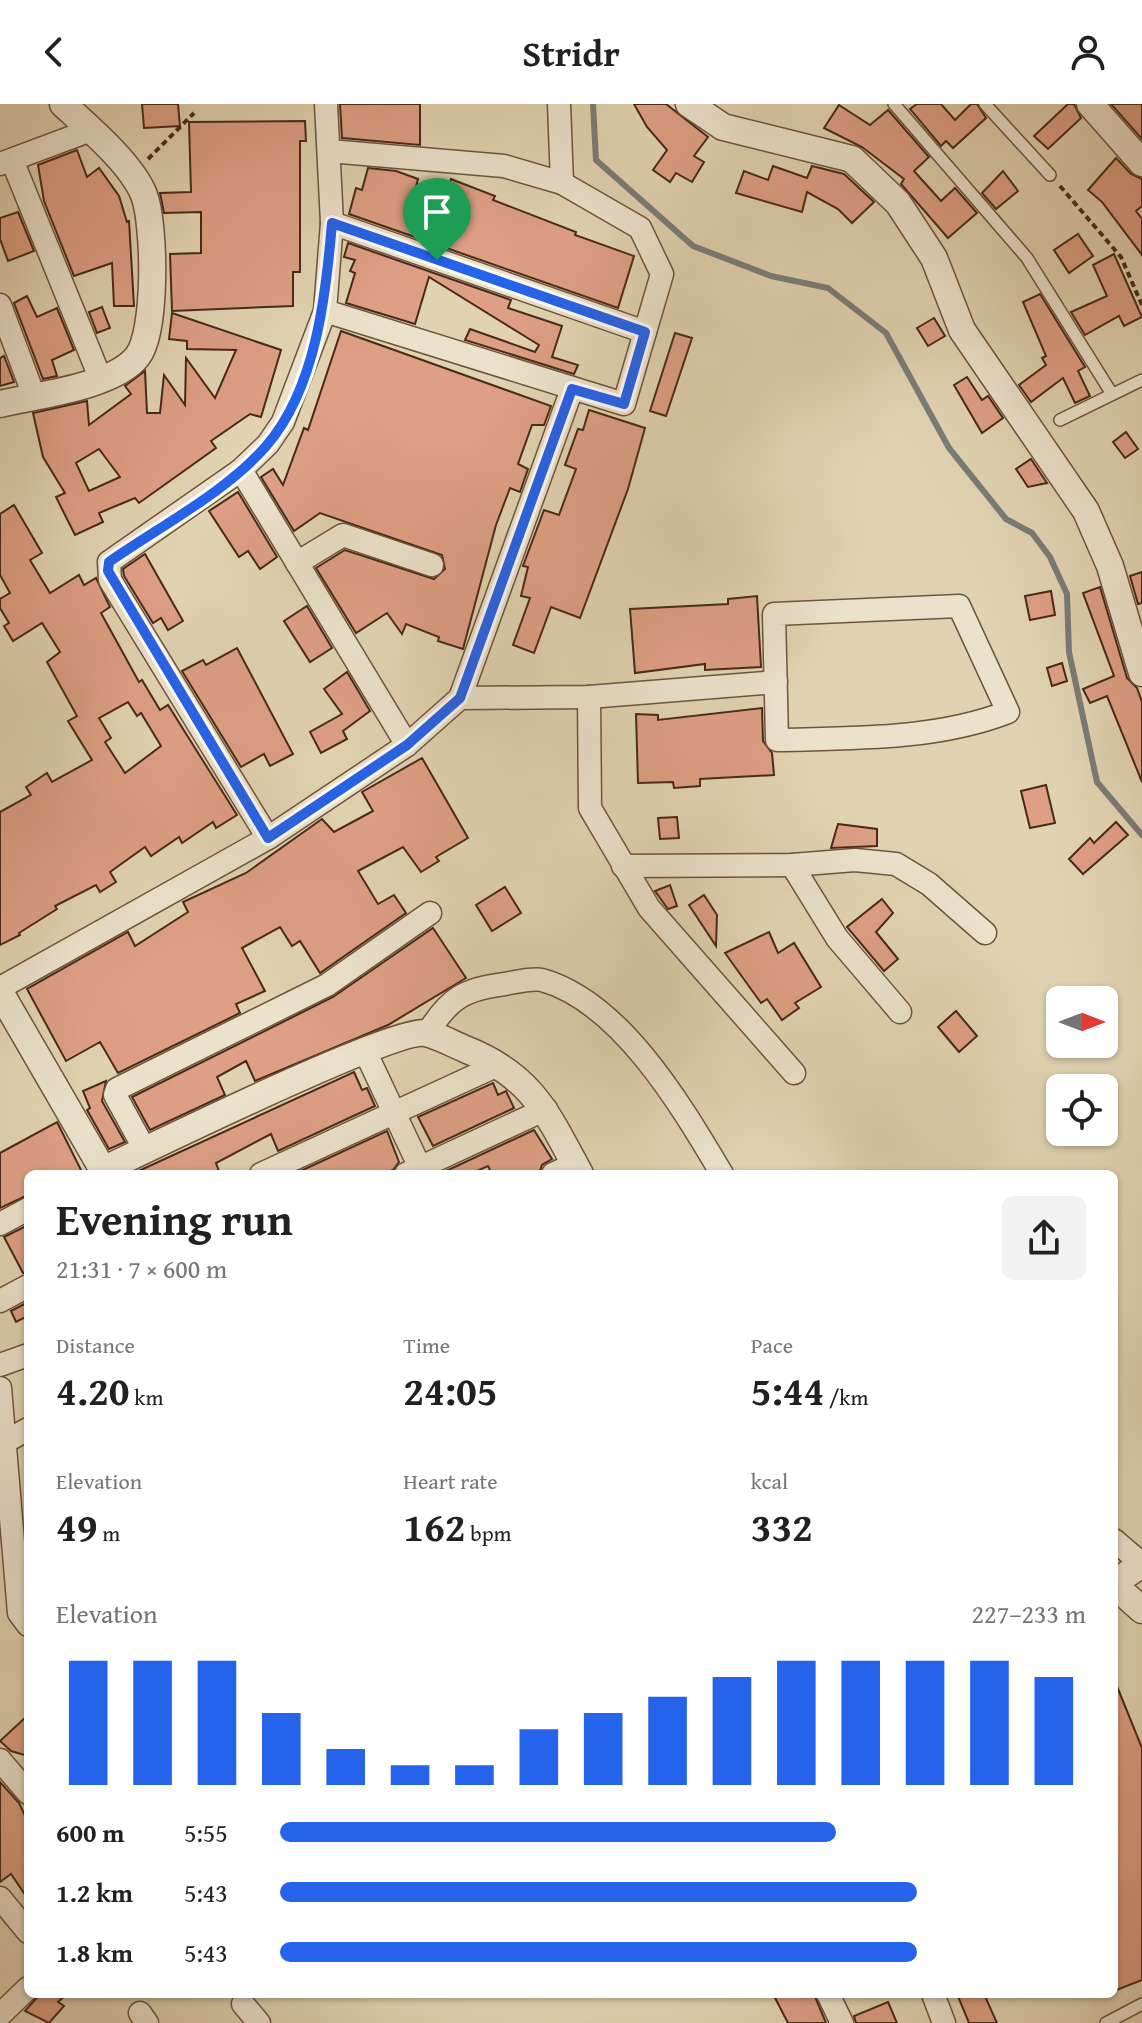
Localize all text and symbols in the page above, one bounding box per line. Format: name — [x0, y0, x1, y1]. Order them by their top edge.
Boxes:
text: Stridr — [522, 26, 620, 79]
icon: back — [32, 30, 76, 74]
icon: person — [1066, 30, 1110, 74]
pin — [403, 178, 471, 260]
icon: arrive — [415, 190, 459, 234]
north arrow — [1046, 986, 1118, 1058]
map controls — [1046, 986, 1118, 1146]
button: locate — [1046, 1074, 1118, 1146]
text: Evening run — [56, 1187, 293, 1251]
button: share — [1002, 1196, 1086, 1280]
text: 21:31 · 7 × 600 m — [56, 1249, 227, 1288]
text: Distance — [56, 1329, 135, 1361]
text: Time — [403, 1329, 450, 1361]
text: Pace — [751, 1329, 793, 1361]
text: 4.20 — [56, 1361, 129, 1420]
text: 24:05 — [403, 1361, 498, 1420]
text: 5:44 — [751, 1361, 824, 1420]
text: km — [129, 1381, 163, 1413]
text: /km — [824, 1381, 869, 1413]
text: Elevation — [56, 1465, 142, 1497]
text: Heart rate — [403, 1465, 498, 1497]
text: kcal — [751, 1465, 788, 1497]
text: 49 — [56, 1497, 97, 1556]
text: 162 — [403, 1497, 466, 1556]
text: 332 — [751, 1497, 813, 1556]
text: m — [97, 1517, 120, 1549]
text: bpm — [466, 1517, 512, 1549]
text: Elevation — [56, 1594, 158, 1633]
text: 227–233 m — [972, 1594, 1086, 1633]
text: 600 m — [56, 1813, 124, 1852]
text: 5:55 — [184, 1813, 228, 1852]
text: 1.2 km — [56, 1873, 133, 1912]
text: 5:43 — [184, 1873, 228, 1912]
text: 1.8 km — [56, 1933, 133, 1972]
text: 5:43 — [184, 1933, 228, 1972]

